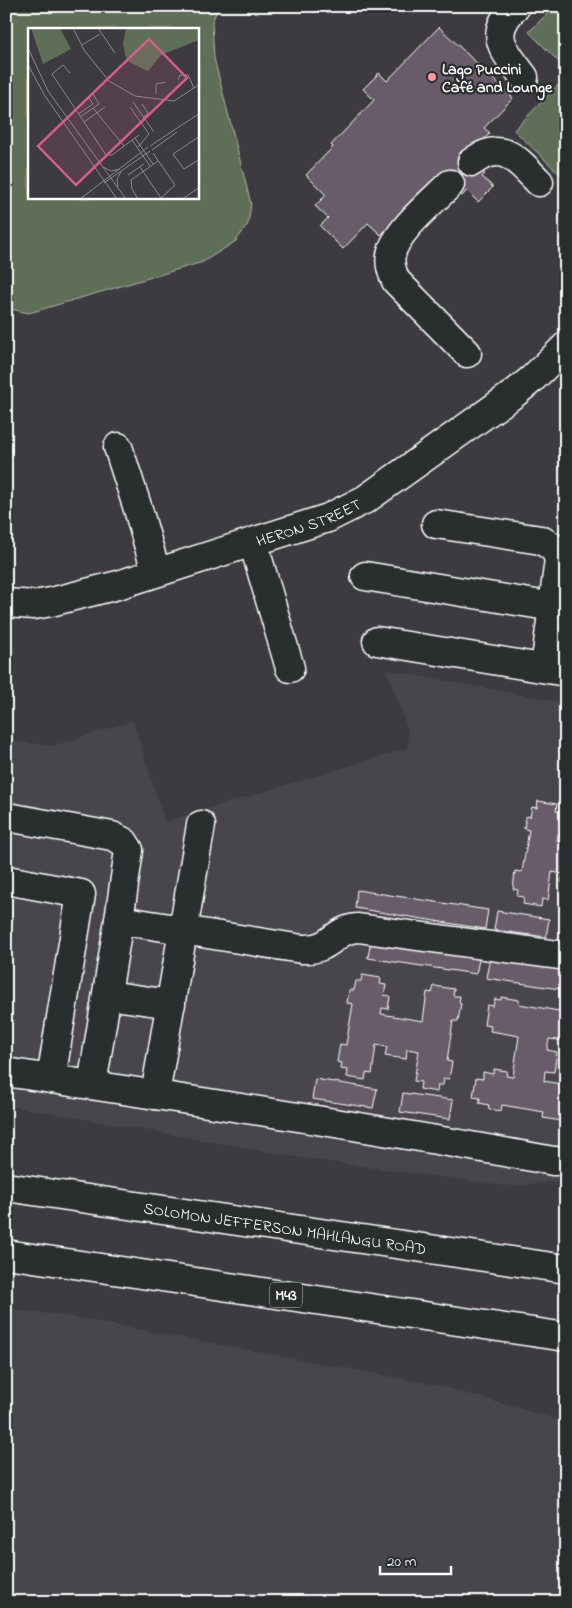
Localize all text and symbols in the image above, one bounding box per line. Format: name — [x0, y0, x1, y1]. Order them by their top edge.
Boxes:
inset map — [28, 28, 199, 199]
place label: Lago Puccini Café and Lounge — [442, 58, 553, 101]
marker: Lago Puccini Café and Lounge — [426, 71, 438, 83]
street label: HERON STREET — [253, 493, 366, 554]
street label: SOLOMON JEFFERSON MAHLANGU ROAD — [142, 1197, 428, 1262]
road number: M43 — [270, 1282, 302, 1308]
scale bar — [380, 1543, 451, 1575]
text: 20 m — [387, 1551, 417, 1573]

